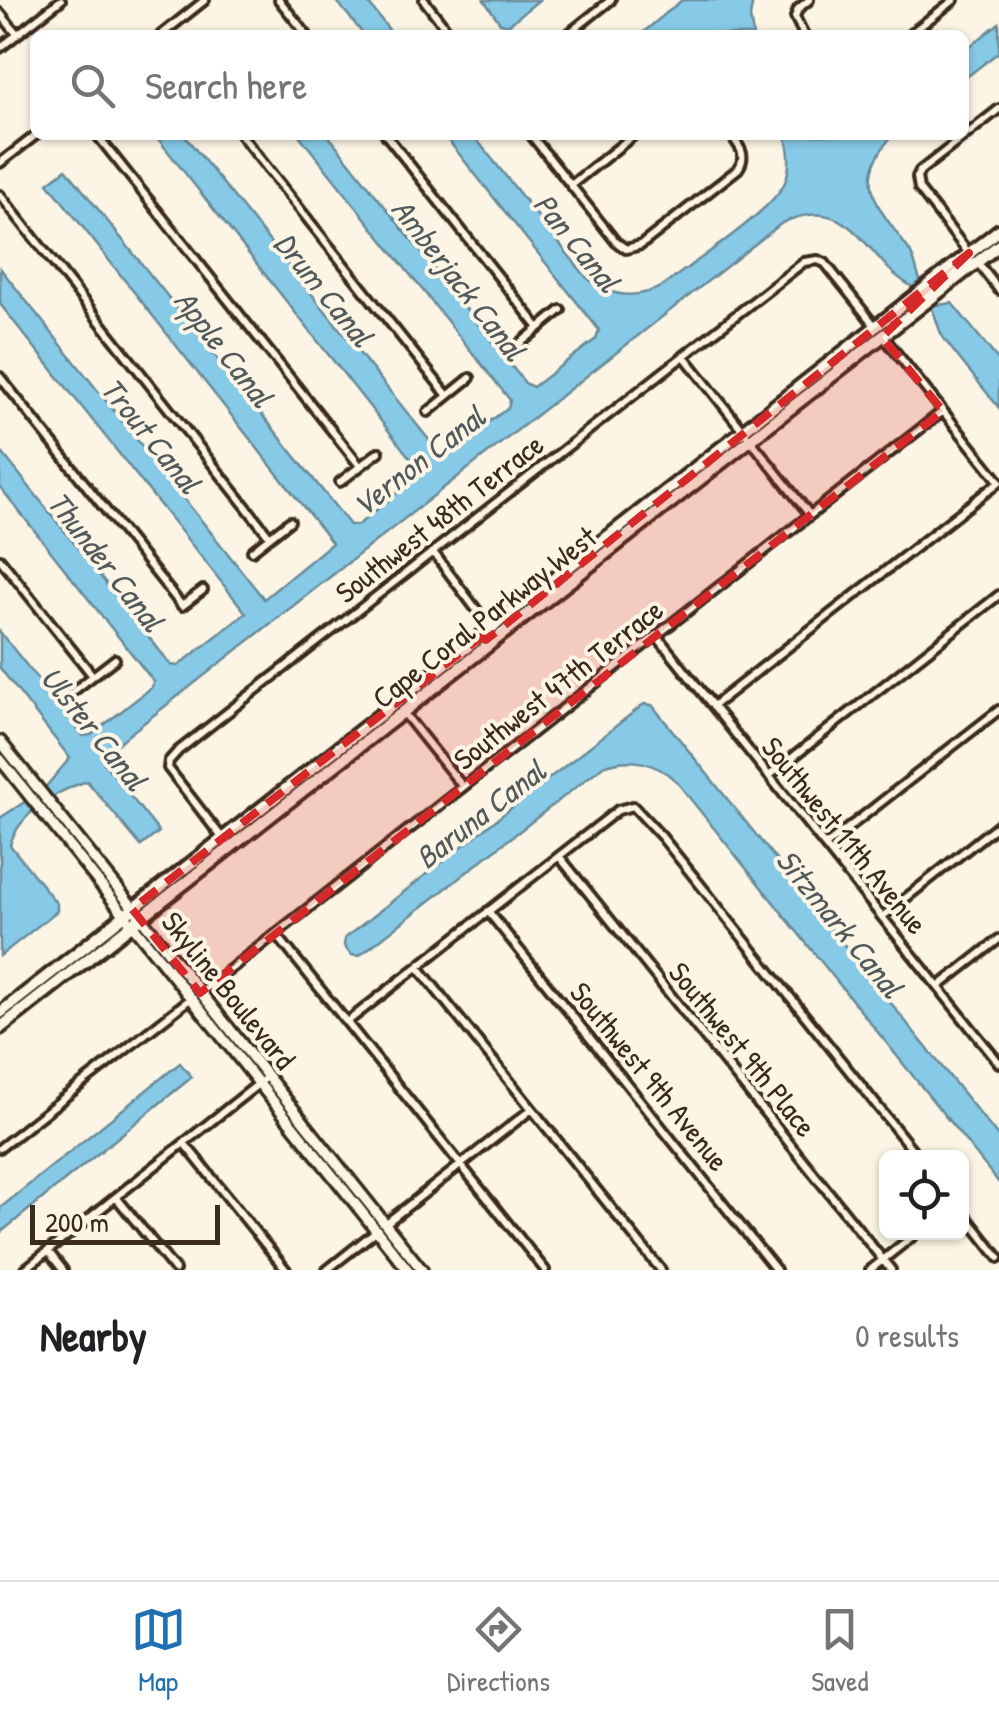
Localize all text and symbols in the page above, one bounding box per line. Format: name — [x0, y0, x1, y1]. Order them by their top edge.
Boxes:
search box — [30, 30, 969, 140]
icon: search — [65, 58, 120, 113]
text: Search here — [145, 59, 307, 111]
water label: Pan Canal — [524, 184, 631, 302]
water label: Amberjack Canal — [382, 189, 537, 370]
water label: Drum Canal — [265, 223, 384, 356]
water label: Apple Canal — [165, 281, 284, 416]
water label: Trout Canal — [91, 368, 212, 503]
water label: Vernon Canal — [343, 395, 495, 527]
street label: Southwest 48th Terrace — [327, 424, 551, 612]
water label: Thunder Canal — [38, 482, 175, 641]
street label: Cape Coral Parkway West — [364, 516, 605, 717]
street label: Southwest 47th Terrace — [445, 589, 671, 778]
water label: Ulster Canal — [31, 657, 158, 800]
street label: Southwest 11th Avenue — [753, 728, 937, 942]
water label: Baruna Canal — [406, 749, 555, 878]
water label: Sitzmark Canal — [767, 840, 914, 1007]
street label: Skyline Boulevard — [153, 903, 305, 1078]
street label: Southwest 9th Place — [660, 953, 826, 1145]
street label: Southwest 9th Avenue — [561, 973, 739, 1179]
map controls — [879, 1150, 969, 1240]
button: locate — [879, 1150, 969, 1240]
scale bar — [30, 1200, 220, 1244]
text: 200 m — [45, 1203, 109, 1241]
text: Nearby — [40, 1307, 147, 1364]
text: 0 results — [855, 1314, 959, 1357]
tab: Map — [131, 1602, 186, 1700]
tab: Directions — [447, 1602, 550, 1700]
tab: Saved — [811, 1602, 868, 1700]

